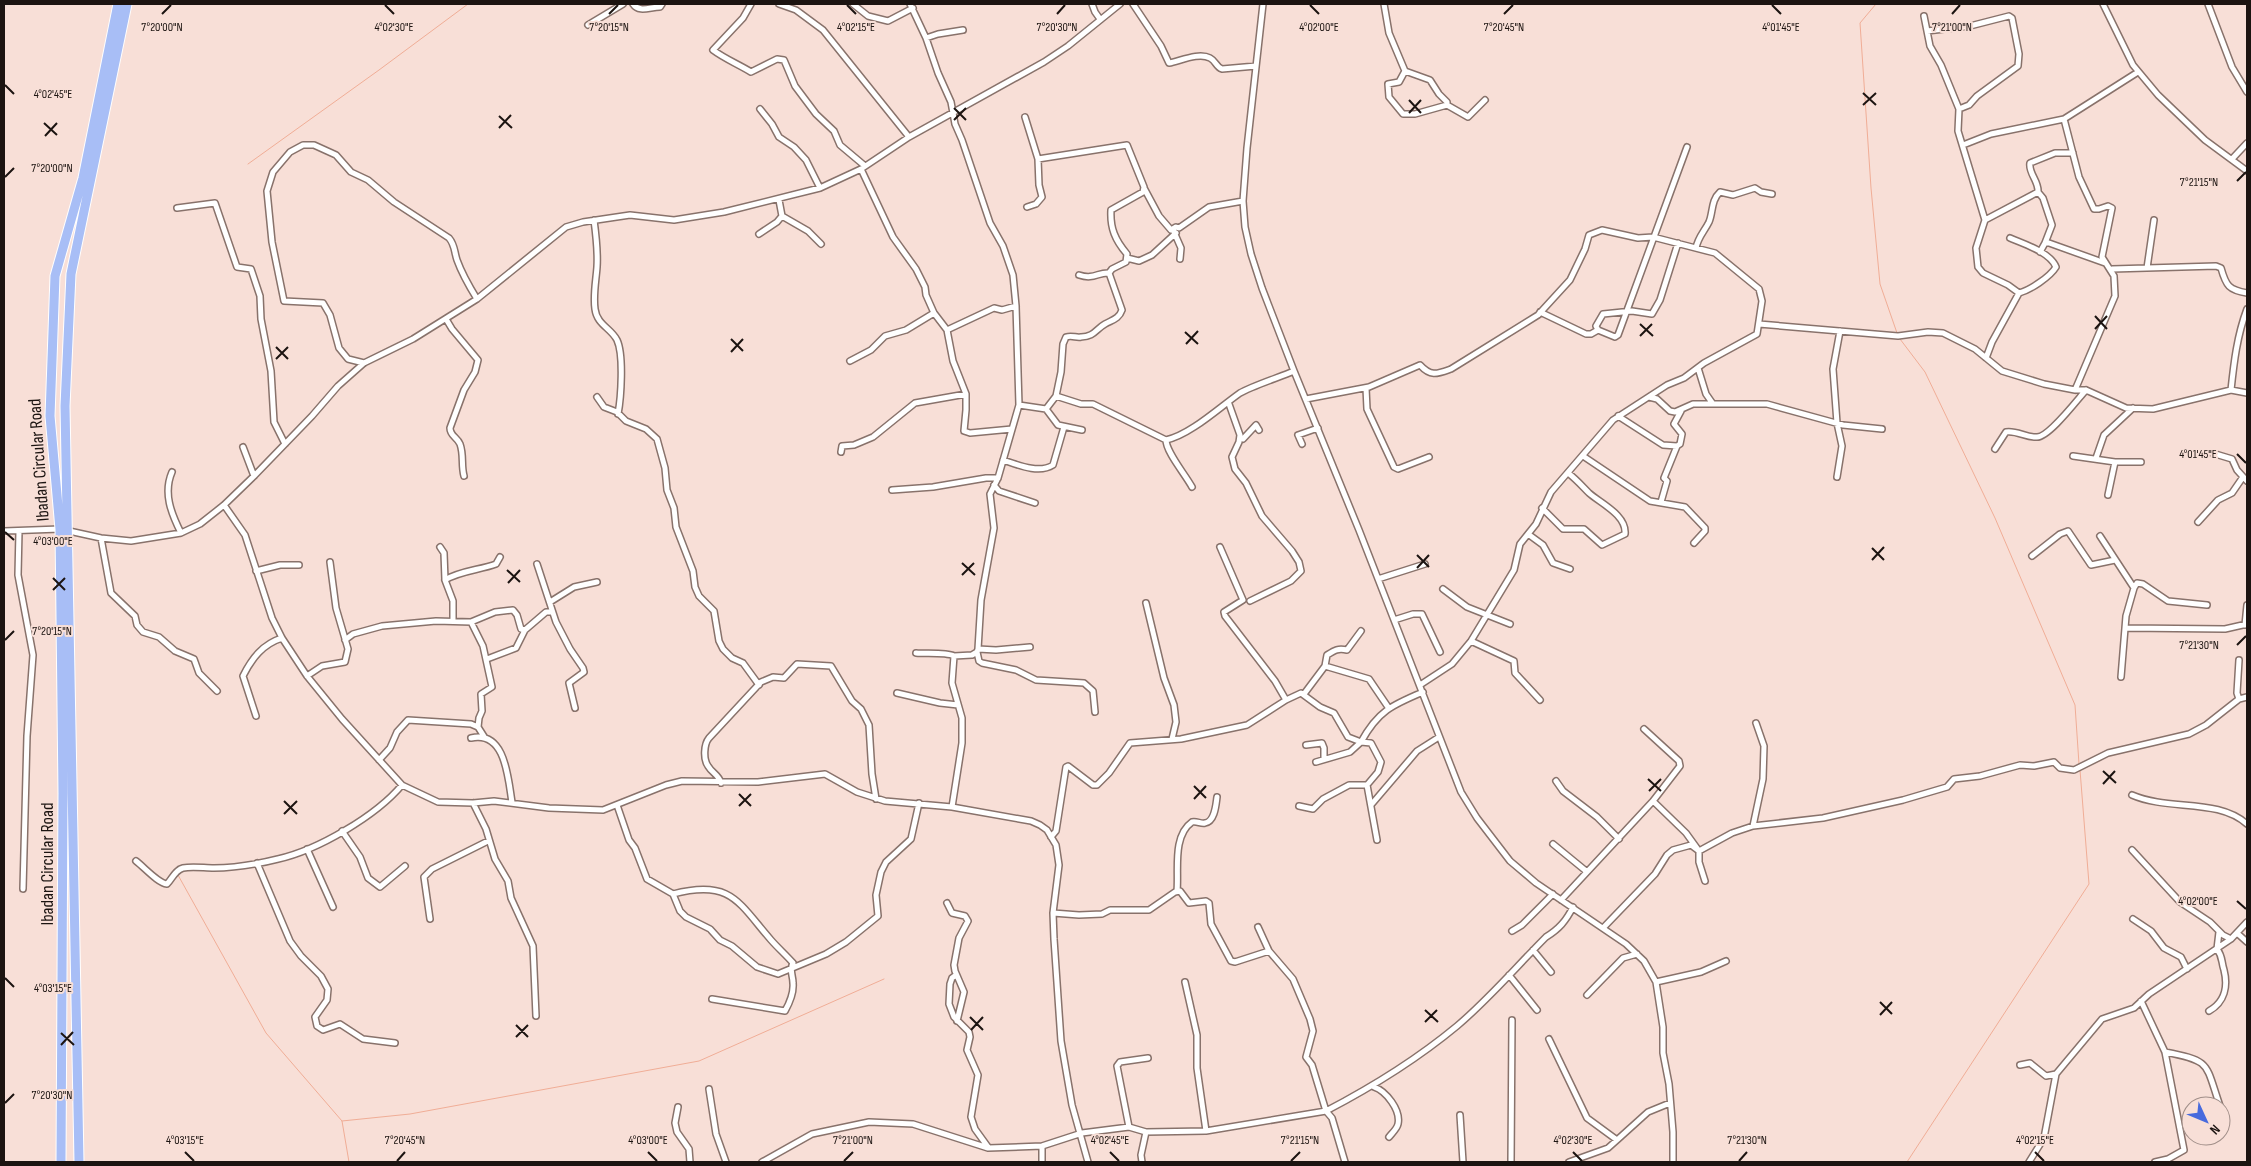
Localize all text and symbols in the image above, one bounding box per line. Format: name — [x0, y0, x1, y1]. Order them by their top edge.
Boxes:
text: 7°20'00"N — [141, 20, 183, 35]
text: 4°02'30"E — [374, 20, 414, 35]
text: 7°20'15"N — [589, 20, 629, 35]
text: 4°02'15"E — [837, 20, 875, 35]
text: 7°20'30"N — [1036, 20, 1078, 35]
text: 4°02'00"E — [1299, 20, 1339, 35]
text: 7°20'45"N — [1484, 20, 1524, 35]
text: 4°01'45"E — [1762, 20, 1800, 35]
text: 7°21'00"N — [1932, 20, 1972, 35]
text: 4°02'45"E — [34, 87, 72, 102]
text: 7°20'00"N — [31, 161, 73, 176]
text: 7°21'15"N — [2180, 175, 2218, 190]
street label: Ibadan Circular Road — [24, 398, 54, 522]
text: 4°01'45"E — [2179, 447, 2217, 462]
text: 4°03'00"E — [33, 534, 73, 549]
text: 7°20'15"N — [32, 624, 72, 639]
text: 7°21'30"N — [2179, 638, 2219, 653]
street label: Ibadan Circular Road — [37, 803, 58, 926]
text: 4°02'00"E — [2178, 894, 2218, 909]
text: 4°03'15"E — [34, 981, 72, 996]
text: 7°20'30"N — [31, 1088, 73, 1103]
north arrow — [2181, 1096, 2231, 1146]
text: N — [2206, 1121, 2224, 1138]
text: 4°03'15"E — [166, 1133, 204, 1148]
text: 7°20'45"N — [385, 1133, 425, 1148]
text: 4°03'00"E — [628, 1133, 668, 1148]
text: 7°21'00"N — [833, 1133, 873, 1148]
text: 4°02'45"E — [1091, 1133, 1129, 1148]
text: 7°21'15"N — [1281, 1133, 1319, 1148]
text: 4°02'30"E — [1553, 1133, 1593, 1148]
text: 7°21'30"N — [1727, 1133, 1767, 1148]
text: 4°02'15"E — [2016, 1133, 2054, 1148]

